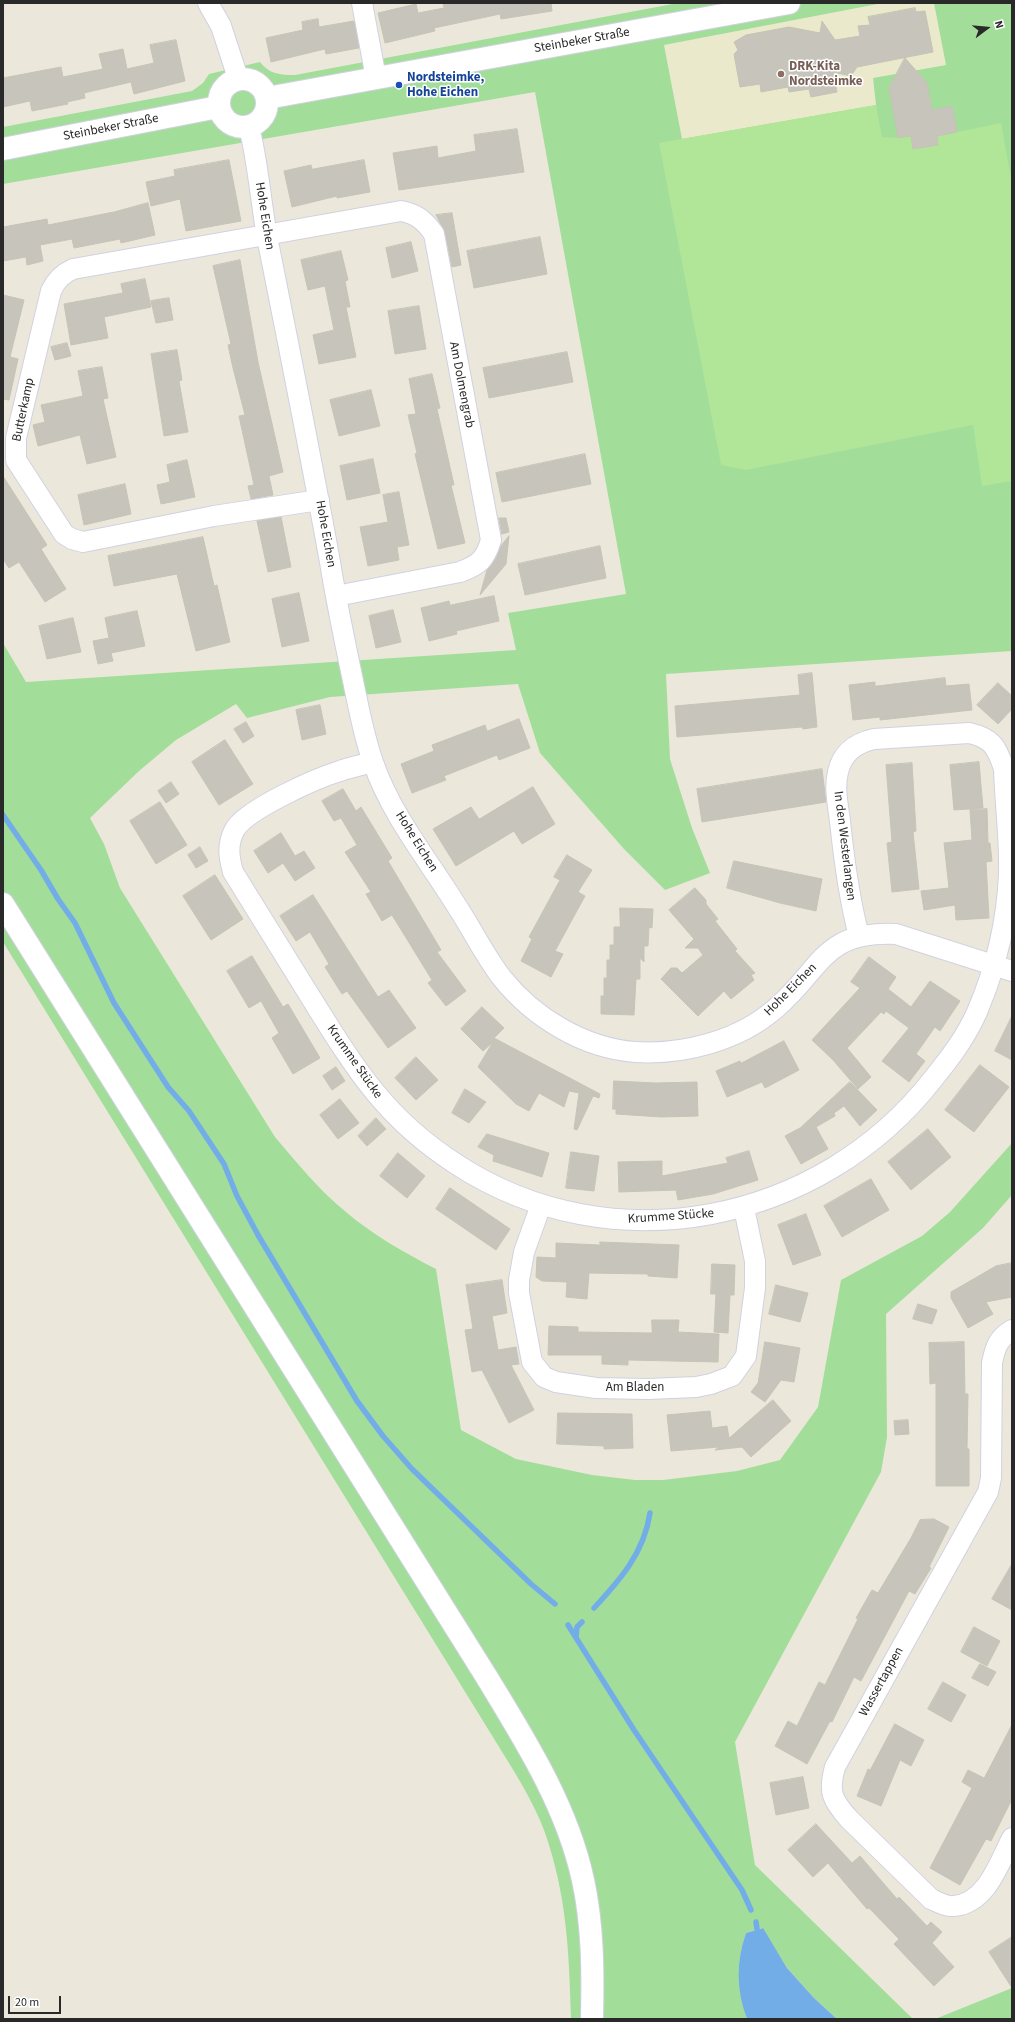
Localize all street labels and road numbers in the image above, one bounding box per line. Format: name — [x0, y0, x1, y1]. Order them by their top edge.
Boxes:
street label: Steinbeker Straße — [533, 25, 631, 57]
street label: Steinbeker Straße — [62, 111, 160, 145]
street label: Hohe Eichen — [251, 181, 277, 251]
street label: Am Dolmengrab — [445, 341, 477, 429]
street label: Butterkamp — [10, 377, 38, 443]
street label: Hohe Eichen — [311, 499, 339, 569]
street label: In den Westerlangen — [830, 790, 858, 902]
street label: Hohe Eichen — [391, 809, 441, 875]
street label: Hohe Eichen — [761, 960, 821, 1020]
street label: Krumme Stücke — [323, 1022, 385, 1102]
street label: Krumme Stücke — [627, 1206, 715, 1228]
street label: Am Bladen — [606, 1380, 664, 1396]
street label: Wassertappen — [856, 1645, 908, 1719]

